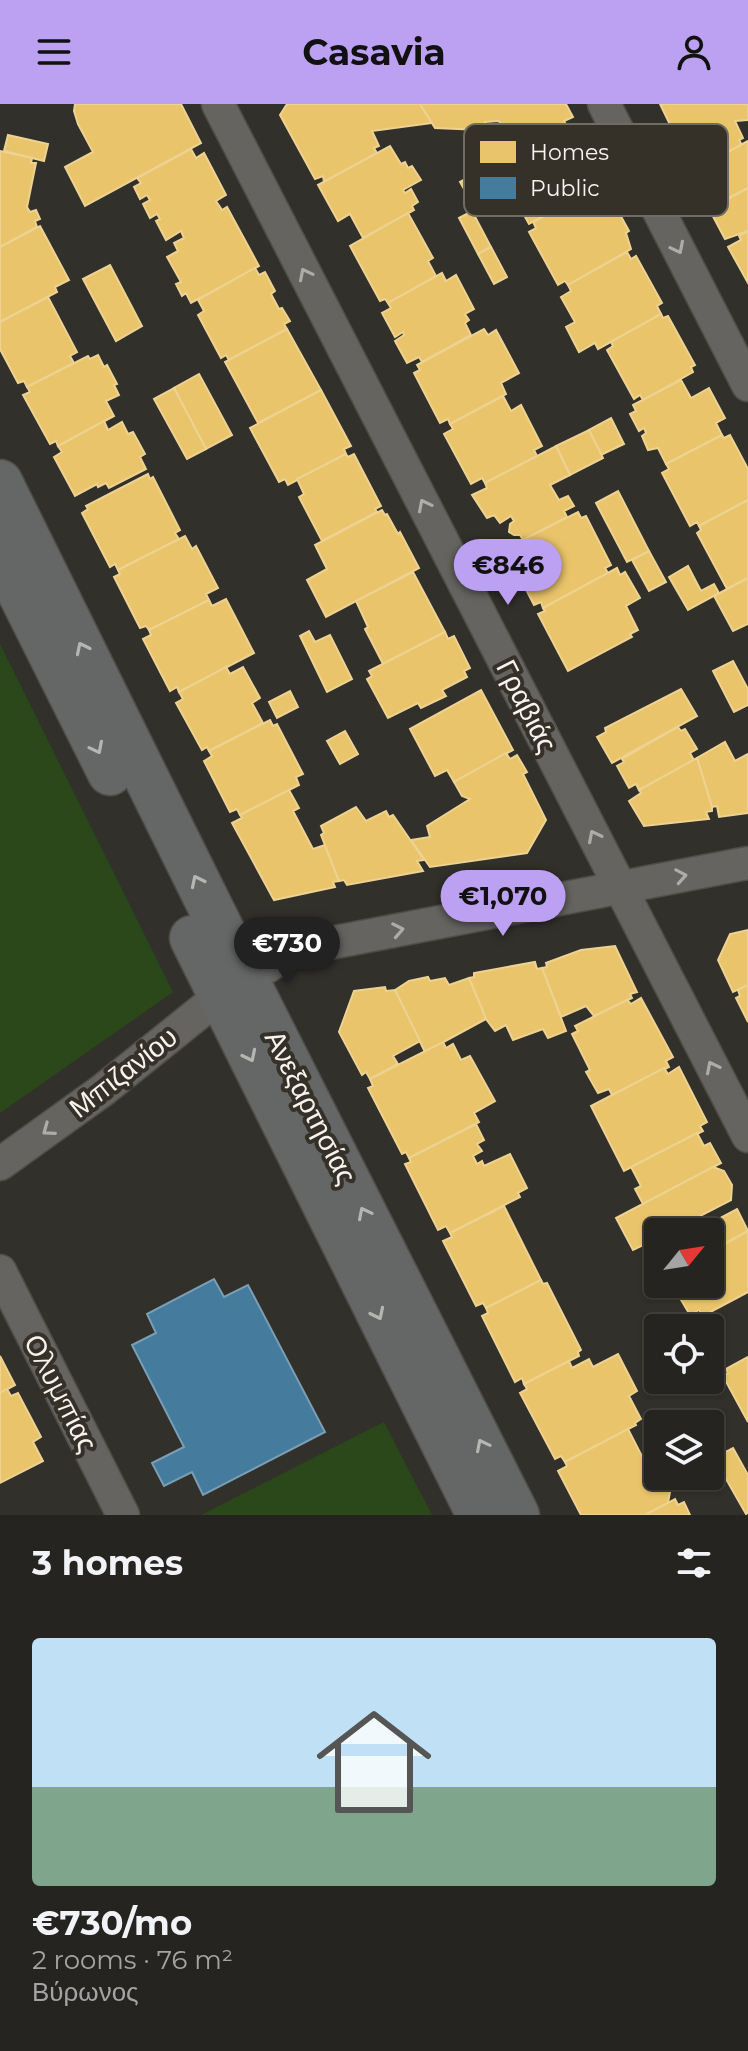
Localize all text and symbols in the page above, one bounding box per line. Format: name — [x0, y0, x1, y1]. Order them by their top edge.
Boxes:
icon: menu — [32, 30, 76, 74]
text: Casavia — [302, 30, 446, 74]
icon: person — [672, 30, 716, 74]
legend — [464, 124, 728, 216]
text: Homes — [530, 139, 609, 166]
text: Public — [530, 175, 600, 202]
one-way arrow — [668, 240, 684, 255]
one-way arrow — [299, 267, 315, 282]
one-way arrow — [418, 498, 433, 513]
pin: €846 — [461, 539, 555, 607]
text: €846 — [472, 549, 544, 581]
one-way arrow — [76, 642, 92, 657]
street label: Γραβιάς — [489, 654, 565, 758]
one-way arrow — [88, 740, 103, 755]
one-way arrow — [588, 829, 603, 844]
one-way arrow — [674, 868, 687, 885]
pin: €1,070 — [438, 870, 568, 938]
one-way arrow — [192, 875, 207, 890]
text: €1,070 — [459, 880, 547, 912]
pin: €730 — [240, 917, 334, 985]
one-way arrow — [391, 922, 404, 939]
text: €730 — [252, 927, 322, 959]
street label: Μπιζανίου — [62, 1019, 184, 1125]
street label: Ανεξαρτησίας — [258, 1024, 364, 1190]
one-way arrow — [240, 1048, 256, 1063]
one-way arrow — [707, 1061, 722, 1076]
one-way arrow — [42, 1120, 57, 1135]
one-way arrow — [359, 1207, 374, 1222]
north arrow — [644, 1218, 724, 1298]
map controls — [644, 1218, 724, 1490]
one-way arrow — [369, 1306, 384, 1321]
button: locate — [644, 1314, 724, 1394]
street label: Ολυμπίας — [17, 1329, 105, 1457]
button: layers — [644, 1410, 724, 1490]
one-way arrow — [476, 1439, 492, 1454]
icon: filters — [672, 1541, 716, 1585]
text: 3 homes — [32, 1542, 183, 1584]
icon: home — [302, 1690, 446, 1834]
text: €730/mo — [32, 1902, 192, 1944]
text: 2 rooms · 76 m² — [32, 1944, 233, 1976]
text: Βύρωνος — [32, 1976, 139, 2008]

